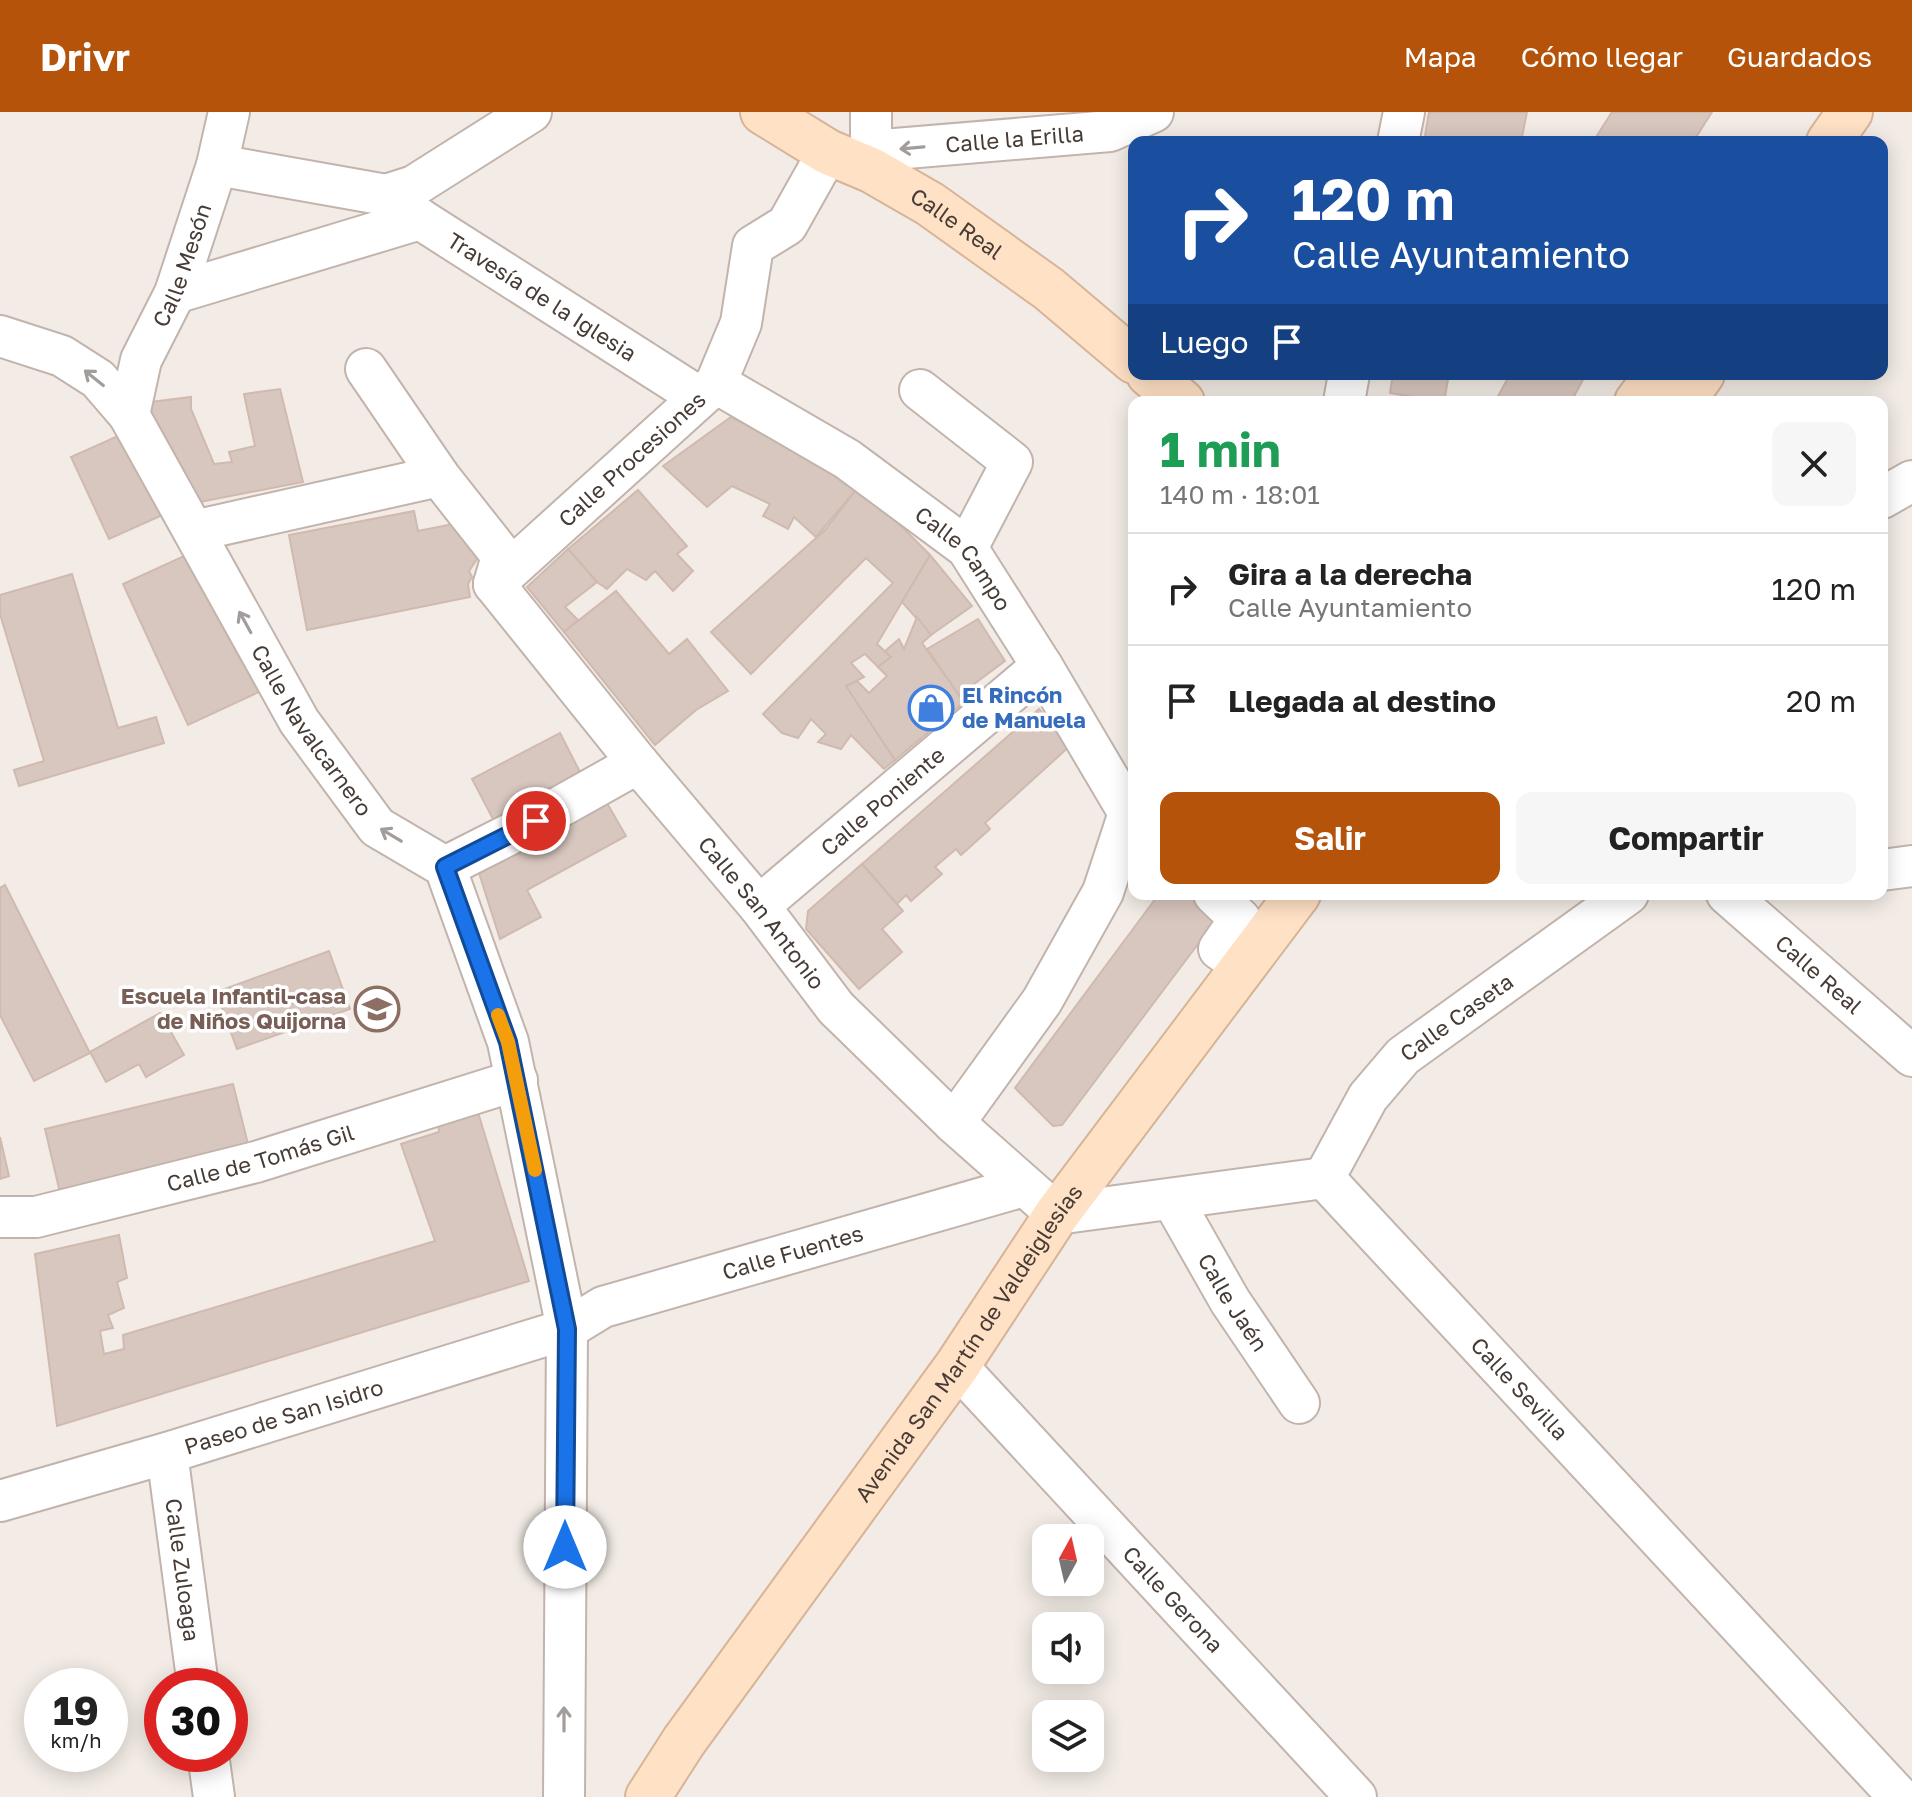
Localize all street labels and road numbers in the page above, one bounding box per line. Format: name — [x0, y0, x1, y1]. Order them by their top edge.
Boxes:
street label: Calle la Erilla — [944, 119, 1085, 158]
street label: Calle Real — [906, 182, 1008, 265]
street label: Calle Mesón — [146, 200, 216, 331]
street label: Travesía de la Iglesia — [443, 226, 642, 367]
street label: Calle Procesiones — [552, 385, 711, 532]
street label: Calle Campo — [910, 500, 1017, 616]
street label: Calle Navalcarnero — [246, 639, 378, 821]
street label: Calle Poniente — [815, 741, 950, 861]
street label: Calle San Antonio — [693, 831, 831, 994]
street label: Calle Real — [1770, 929, 1868, 1019]
street label: Calle Caseta — [1394, 967, 1518, 1067]
street label: Calle de Tomás Gil — [164, 1118, 357, 1197]
street label: Avenida San Martín de Valdeiglesias — [849, 1179, 1088, 1507]
street label: Calle Fuentes — [719, 1219, 866, 1285]
street label: Calle Jaén — [1193, 1248, 1274, 1356]
street label: Calle Sevilla — [1466, 1331, 1574, 1445]
street label: Paseo de San Isidro — [181, 1373, 386, 1460]
street label: Calle Zuloaga — [160, 1497, 206, 1643]
street label: Calle Gerona — [1118, 1540, 1229, 1658]

